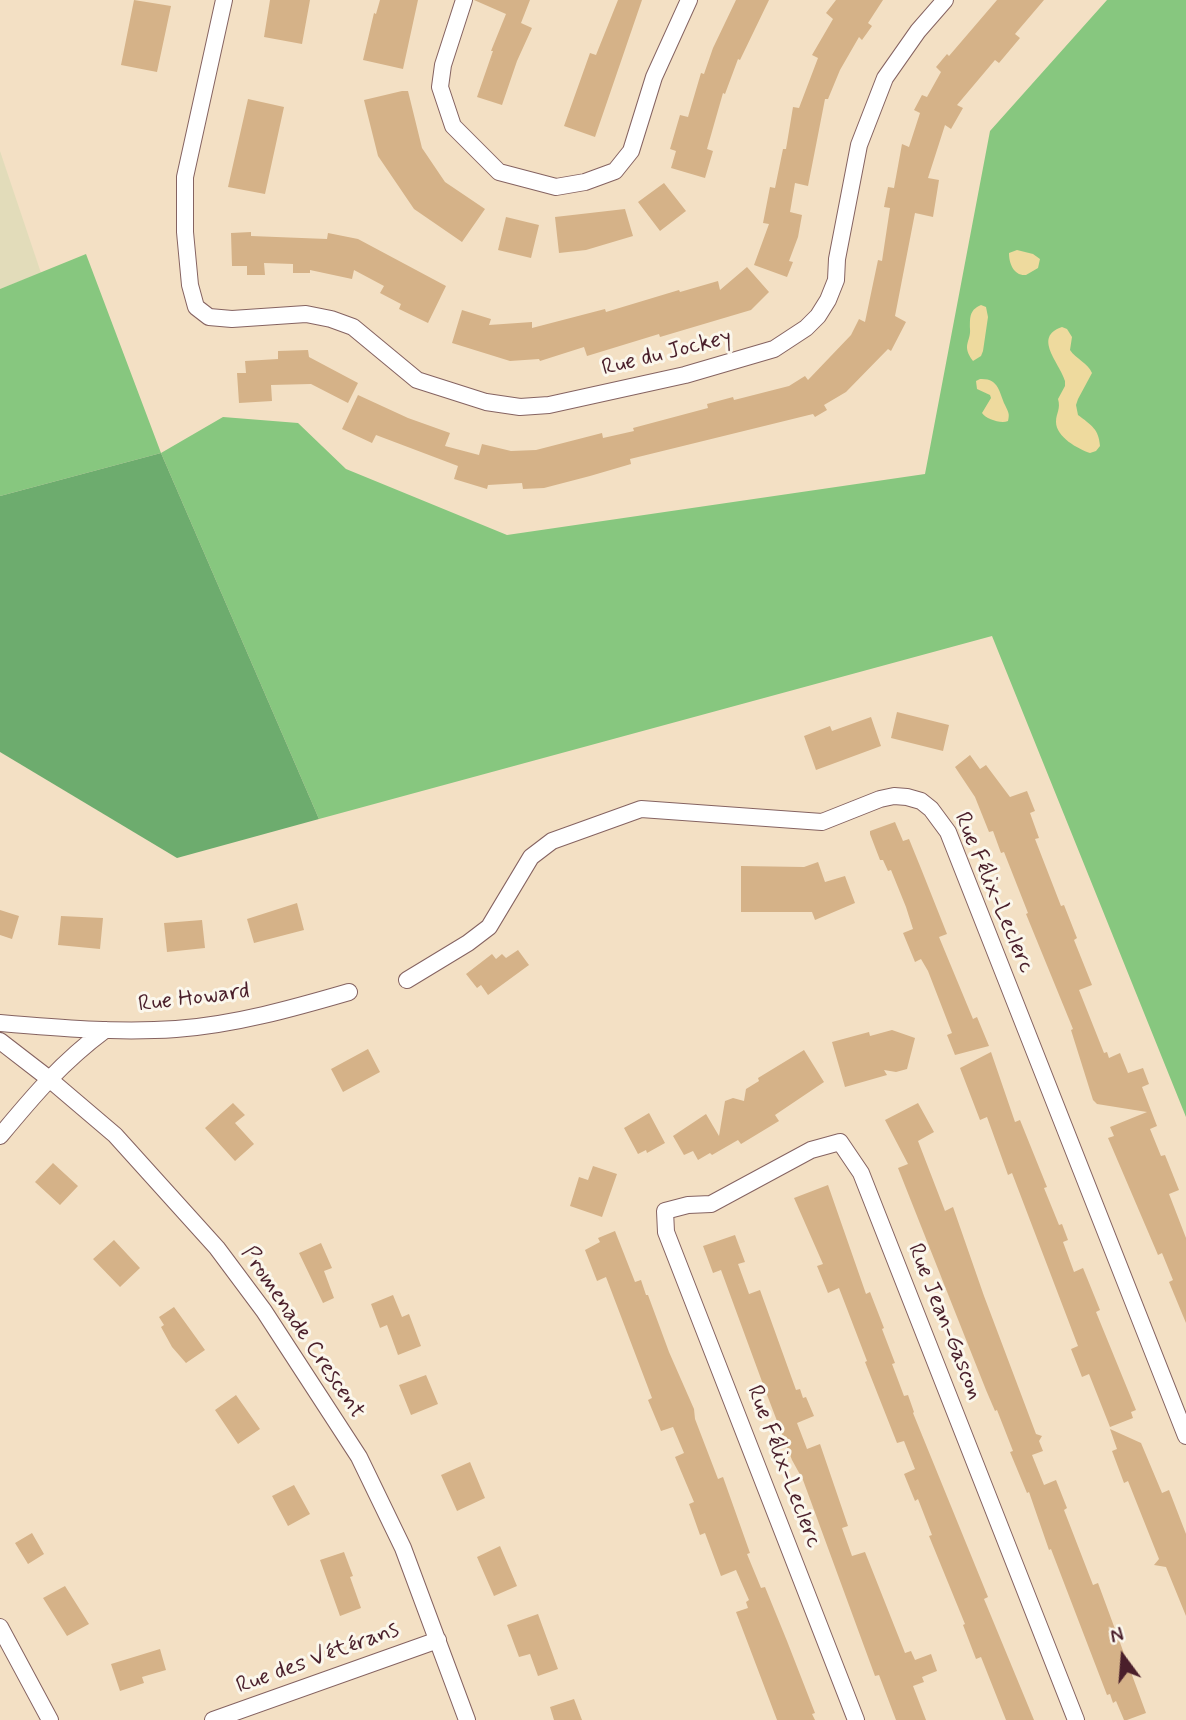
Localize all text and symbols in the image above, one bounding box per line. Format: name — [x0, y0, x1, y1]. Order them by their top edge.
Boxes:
street label: Rue du Jockey — [599, 325, 735, 383]
street label: Rue Félix-Leclerc — [947, 809, 1039, 977]
street label: Rue Howard — [137, 978, 251, 1020]
street label: Rue Jean-Gascon — [900, 1240, 988, 1404]
street label: Promenade Crescent — [234, 1241, 370, 1425]
street label: Rue Félix-Leclerc — [739, 1382, 827, 1552]
street label: Rue des Vétérans — [233, 1617, 403, 1701]
north arrow — [1088, 1622, 1158, 1692]
text: N — [1108, 1623, 1127, 1650]

